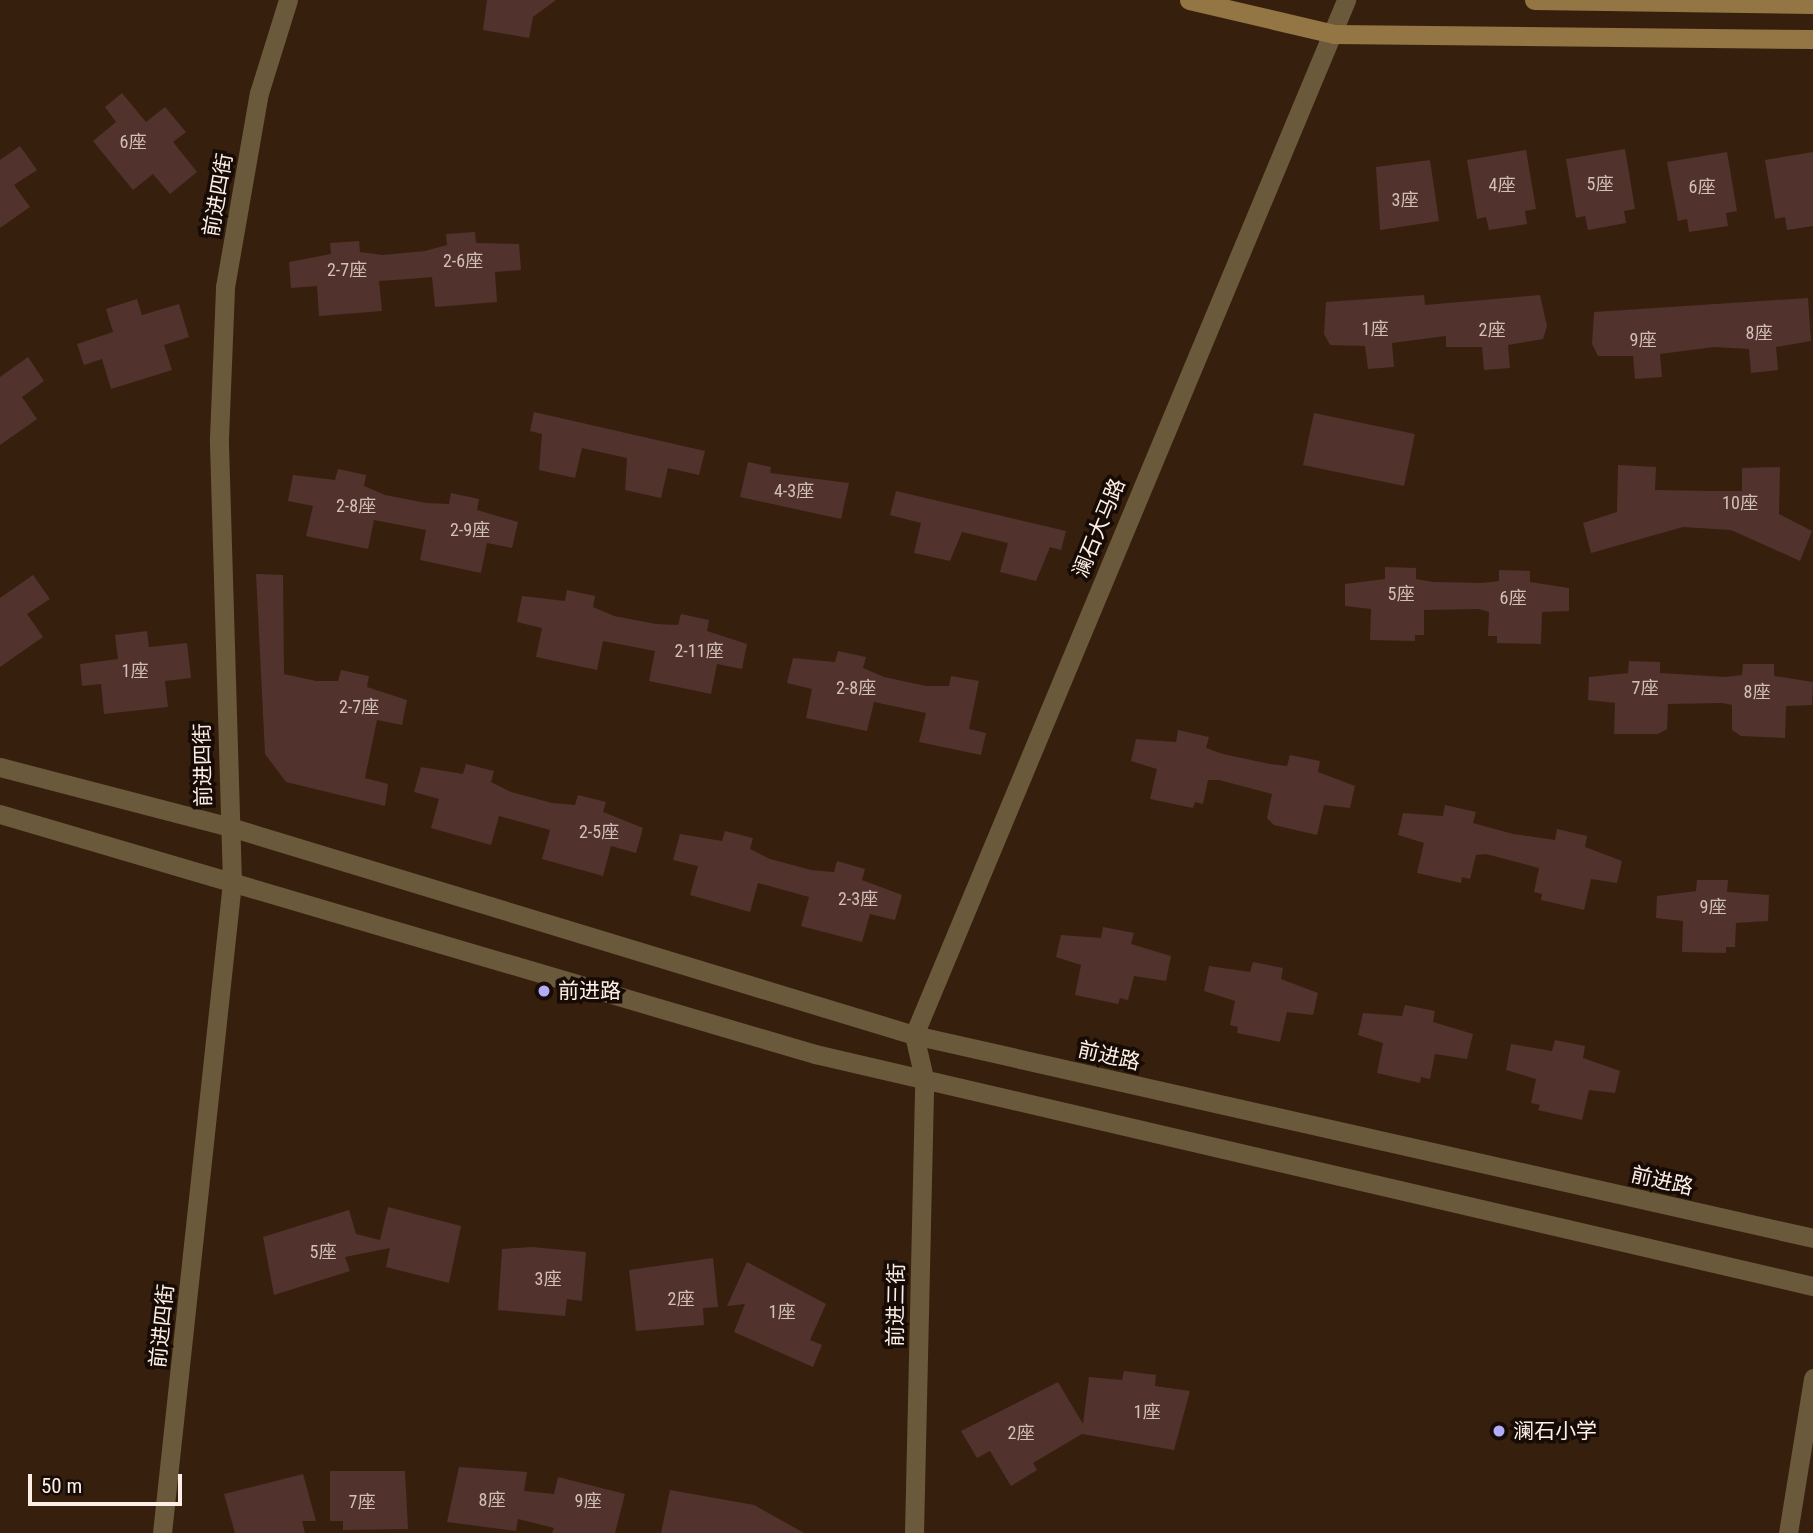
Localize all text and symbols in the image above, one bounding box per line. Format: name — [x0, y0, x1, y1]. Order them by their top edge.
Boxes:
house number: 6座 — [120, 131, 146, 153]
street label: 前进四街 — [198, 151, 238, 239]
house number: 5座 — [1587, 173, 1613, 195]
house number: 4座 — [1489, 174, 1515, 196]
house number: 6座 — [1689, 176, 1715, 198]
house number: 3座 — [1392, 189, 1418, 211]
house number: 2-6座 — [443, 250, 483, 272]
house number: 2-7座 — [327, 259, 367, 281]
house number: 1座 — [1362, 318, 1388, 340]
house number: 2座 — [1479, 319, 1505, 341]
house number: 8座 — [1746, 322, 1772, 344]
house number: 9座 — [1630, 329, 1656, 351]
street label: 澜石大马路 — [1068, 475, 1130, 581]
house number: 4-3座 — [774, 480, 814, 502]
house number: 10座 — [1722, 492, 1758, 514]
house number: 2-8座 — [336, 495, 376, 517]
house number: 2-9座 — [450, 519, 490, 541]
house number: 5座 — [1388, 583, 1414, 605]
house number: 6座 — [1500, 587, 1526, 609]
house number: 2-11座 — [674, 640, 724, 662]
house number: 1座 — [122, 660, 148, 682]
house number: 2-8座 — [836, 677, 876, 699]
house number: 7座 — [1632, 677, 1658, 699]
house number: 8座 — [1744, 681, 1770, 703]
house number: 2-7座 — [339, 696, 379, 718]
street label: 前进四街 — [190, 723, 216, 807]
house number: 2-5座 — [579, 821, 619, 843]
house number: 2-3座 — [838, 888, 878, 910]
house number: 9座 — [1700, 896, 1726, 918]
place label: 前进路 — [558, 978, 621, 1004]
marker: 前进路 — [536, 983, 552, 999]
street label: 前进路 — [1075, 1037, 1143, 1075]
street label: 前进路 — [1628, 1162, 1696, 1200]
house number: 5座 — [310, 1241, 336, 1263]
street label: 前进三街 — [883, 1263, 909, 1347]
house number: 3座 — [535, 1268, 561, 1290]
street label: 前进四街 — [145, 1283, 179, 1369]
house number: 2座 — [668, 1288, 694, 1310]
house number: 1座 — [769, 1301, 795, 1323]
house number: 1座 — [1134, 1401, 1160, 1423]
place label: 澜石小学 — [1513, 1418, 1597, 1444]
house number: 2座 — [1008, 1422, 1034, 1444]
marker: 澜石小学 — [1491, 1423, 1507, 1439]
scale bar — [32, 1460, 186, 1504]
text: 50 m — [41, 1474, 82, 1498]
house number: 8座 — [479, 1489, 505, 1511]
house number: 9座 — [575, 1490, 601, 1512]
house number: 7座 — [349, 1491, 375, 1513]

